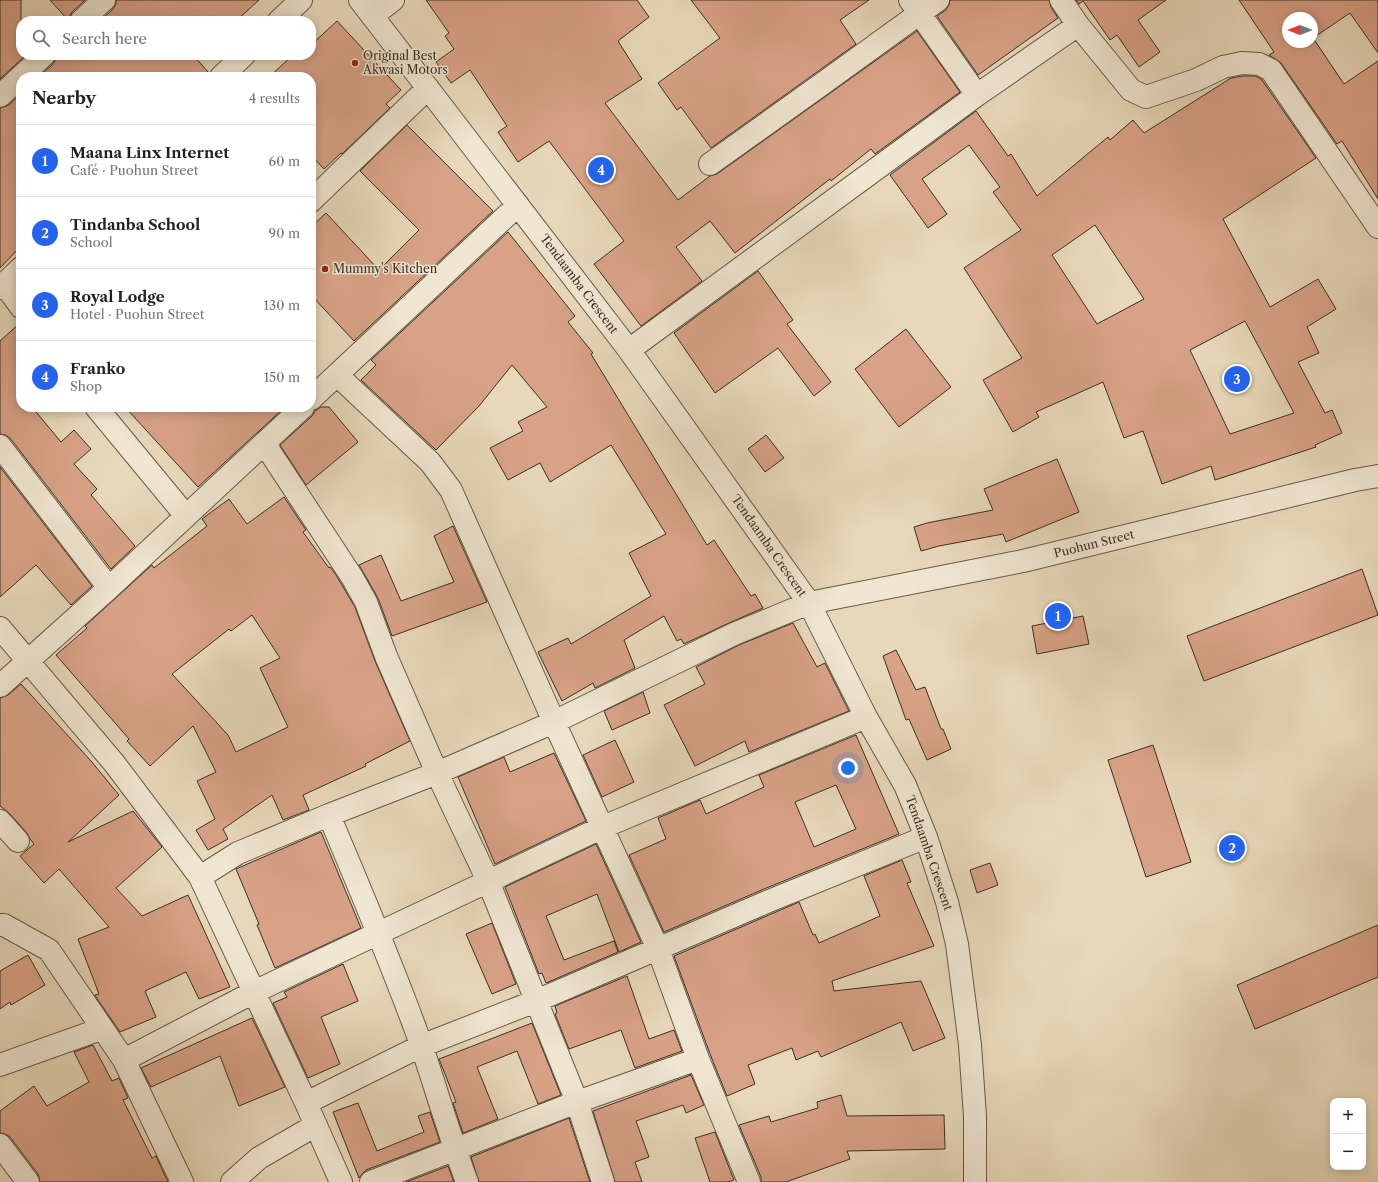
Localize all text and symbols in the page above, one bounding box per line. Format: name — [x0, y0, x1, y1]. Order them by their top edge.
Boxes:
north arrow — [1282, 12, 1318, 48]
search box — [16, 16, 316, 60]
icon: search — [30, 27, 52, 49]
text: Search here — [62, 29, 147, 48]
place label: Original Best Akwasi Motors — [362, 48, 448, 77]
marker: Original Best Akwasi Motors — [350, 58, 360, 68]
text: Nearby — [32, 88, 96, 108]
text: 4 results — [249, 90, 300, 106]
text: Maana Linx Internet — [70, 143, 229, 162]
text: 1 — [42, 153, 48, 169]
text: 60 m — [269, 153, 300, 169]
pin: 4 — [588, 155, 614, 185]
text: Café · Puohun Street — [70, 162, 198, 178]
text: Tindanba School — [70, 215, 200, 234]
text: 2 — [41, 225, 49, 241]
text: 90 m — [269, 225, 300, 241]
street label: Tendaamba Crescent — [537, 231, 622, 337]
text: School — [70, 234, 113, 250]
place label: Mummy's Kitchen — [333, 261, 438, 276]
marker: Mummy's Kitchen — [320, 264, 330, 274]
text: Royal Lodge — [70, 287, 165, 306]
text: 3 — [41, 297, 49, 313]
text: 130 m — [264, 297, 300, 313]
text: Hotel · Puohun Street — [70, 306, 204, 322]
text: Franko — [70, 359, 125, 378]
pin: 3 — [1224, 364, 1250, 394]
text: 4 — [41, 369, 49, 385]
text: 150 m — [264, 369, 300, 385]
text: Shop — [70, 378, 102, 394]
street label: Tendaamba Crescent — [729, 492, 811, 600]
street label: Puohun Street — [1052, 526, 1136, 561]
pin: 1 — [1045, 601, 1071, 631]
your location — [838, 758, 858, 778]
street label: Tendaamba Crescent — [903, 793, 956, 913]
pin: 2 — [1219, 833, 1245, 863]
map controls — [1330, 1098, 1366, 1170]
button: + — [1330, 1098, 1366, 1134]
button: − — [1330, 1134, 1366, 1170]

